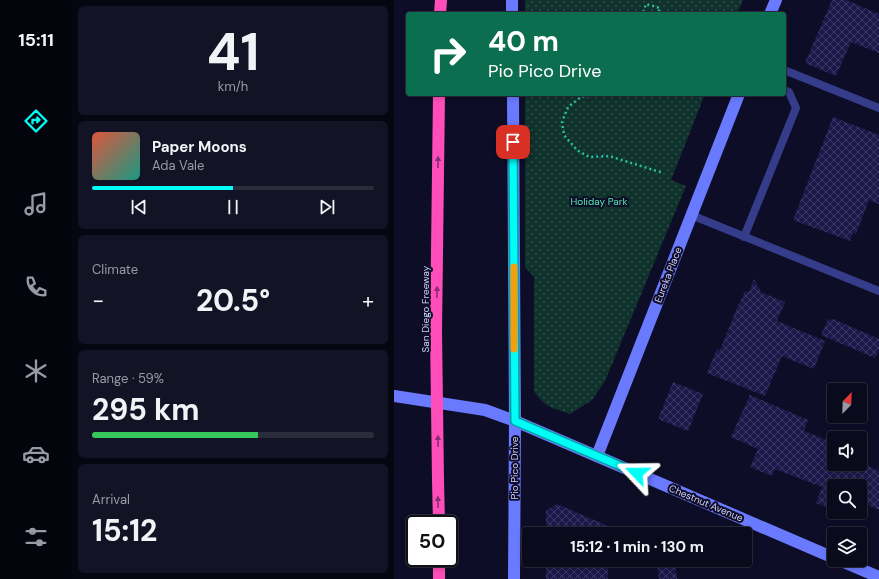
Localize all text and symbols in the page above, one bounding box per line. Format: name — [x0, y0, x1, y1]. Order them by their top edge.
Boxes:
text: 41 — [207, 18, 259, 86]
text: 40 m — [488, 23, 559, 60]
text: 15:11 — [18, 28, 54, 52]
icon: right — [422, 28, 474, 80]
text: Pio Pico Drive — [488, 59, 601, 83]
text: km/h — [218, 78, 248, 95]
icon: directions — [22, 107, 50, 135]
pin — [496, 125, 530, 159]
icon: arrive — [502, 131, 524, 153]
text: Paper Moons — [152, 137, 247, 157]
one-way arrow — [435, 156, 442, 168]
text: Ada Vale — [152, 157, 204, 174]
icon: music — [22, 190, 50, 218]
park label: Holiday Park — [571, 195, 627, 208]
icon: previous — [128, 196, 150, 218]
icon: pause — [222, 196, 244, 218]
icon: next — [316, 196, 338, 218]
street label: Eureka Place — [651, 245, 685, 305]
text: Climate — [92, 261, 138, 278]
street label: San Diego Freeway — [419, 265, 432, 352]
icon: phone — [22, 273, 50, 301]
text: 20.5° — [196, 281, 270, 320]
one-way arrow — [434, 285, 440, 298]
text: − — [92, 286, 104, 315]
text: + — [362, 286, 374, 315]
icon: climate — [22, 357, 50, 385]
text: Range · 59% — [92, 370, 164, 387]
north arrow — [827, 383, 867, 423]
map controls — [827, 383, 867, 567]
text: 295 km — [92, 390, 200, 429]
button: sound — [827, 431, 867, 471]
one-way arrow — [434, 435, 441, 447]
street label: Pio Pico Drive — [508, 436, 521, 499]
icon: car — [22, 440, 50, 468]
position arrow — [616, 452, 658, 494]
button: search — [827, 479, 867, 519]
street label: Chestnut Avenue — [667, 482, 745, 525]
text: Arrival — [92, 491, 130, 508]
one-way arrow — [435, 495, 441, 508]
text: 15:12 — [92, 511, 157, 550]
speed limit sign: 50 — [406, 515, 458, 567]
icon: filters — [22, 523, 50, 551]
button: layers — [827, 527, 867, 567]
text: 15:12 · 1 min · 130 m — [570, 537, 704, 557]

